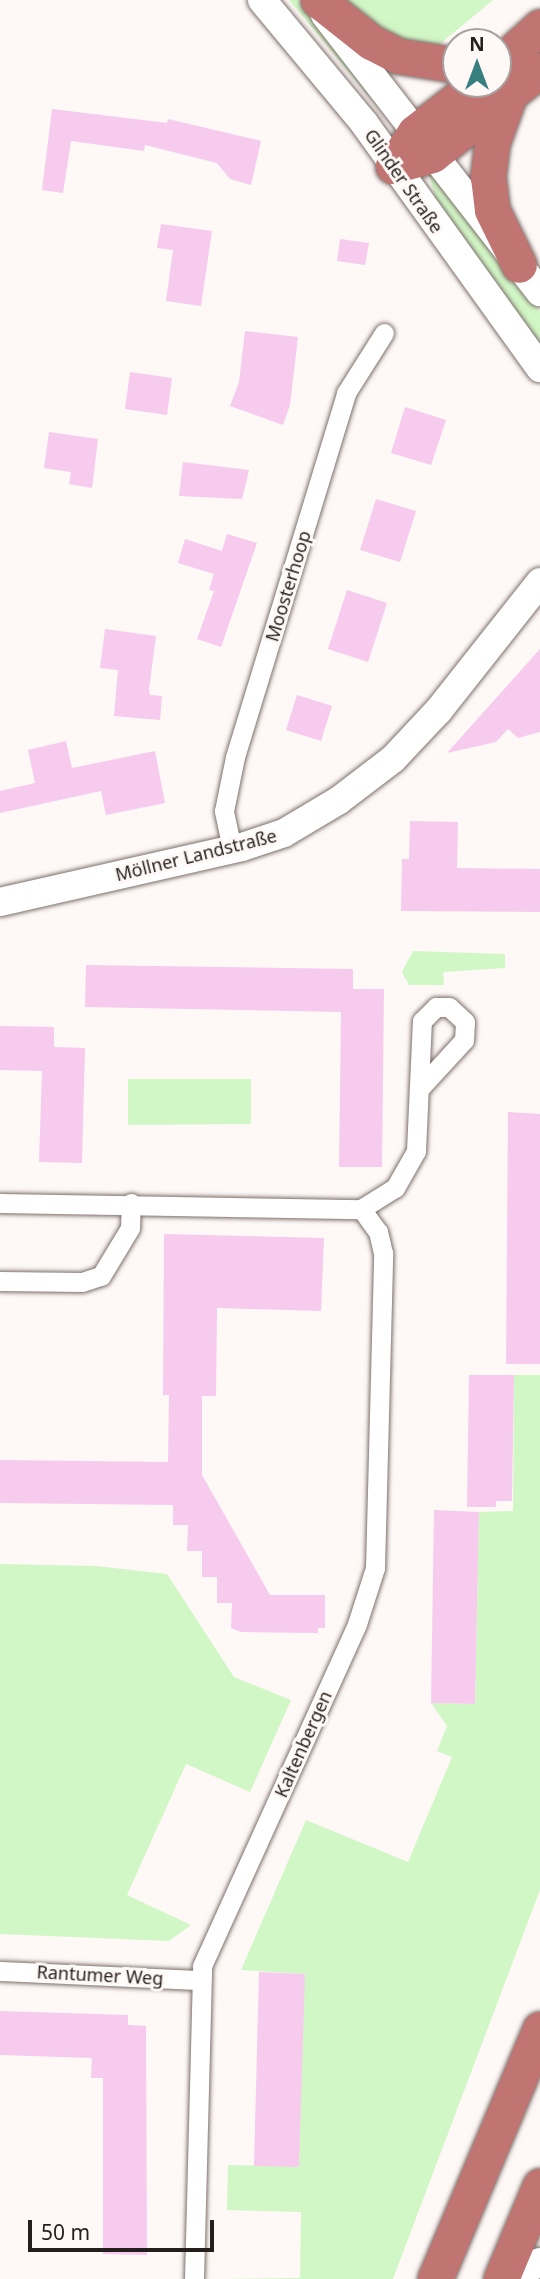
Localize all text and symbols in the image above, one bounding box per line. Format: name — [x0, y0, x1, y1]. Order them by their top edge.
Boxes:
north arrow — [442, 28, 512, 98]
text: N — [469, 31, 485, 57]
street label: Glinder Straße — [360, 125, 448, 237]
street label: Moosterhoop — [261, 528, 315, 644]
street label: Möllner Landstraße — [113, 825, 279, 885]
street label: Kaltenbergen — [270, 1687, 336, 1801]
street label: Rantumer Weg — [36, 1961, 164, 1989]
scale bar — [32, 2206, 217, 2250]
text: 50 m — [41, 2218, 90, 2246]

